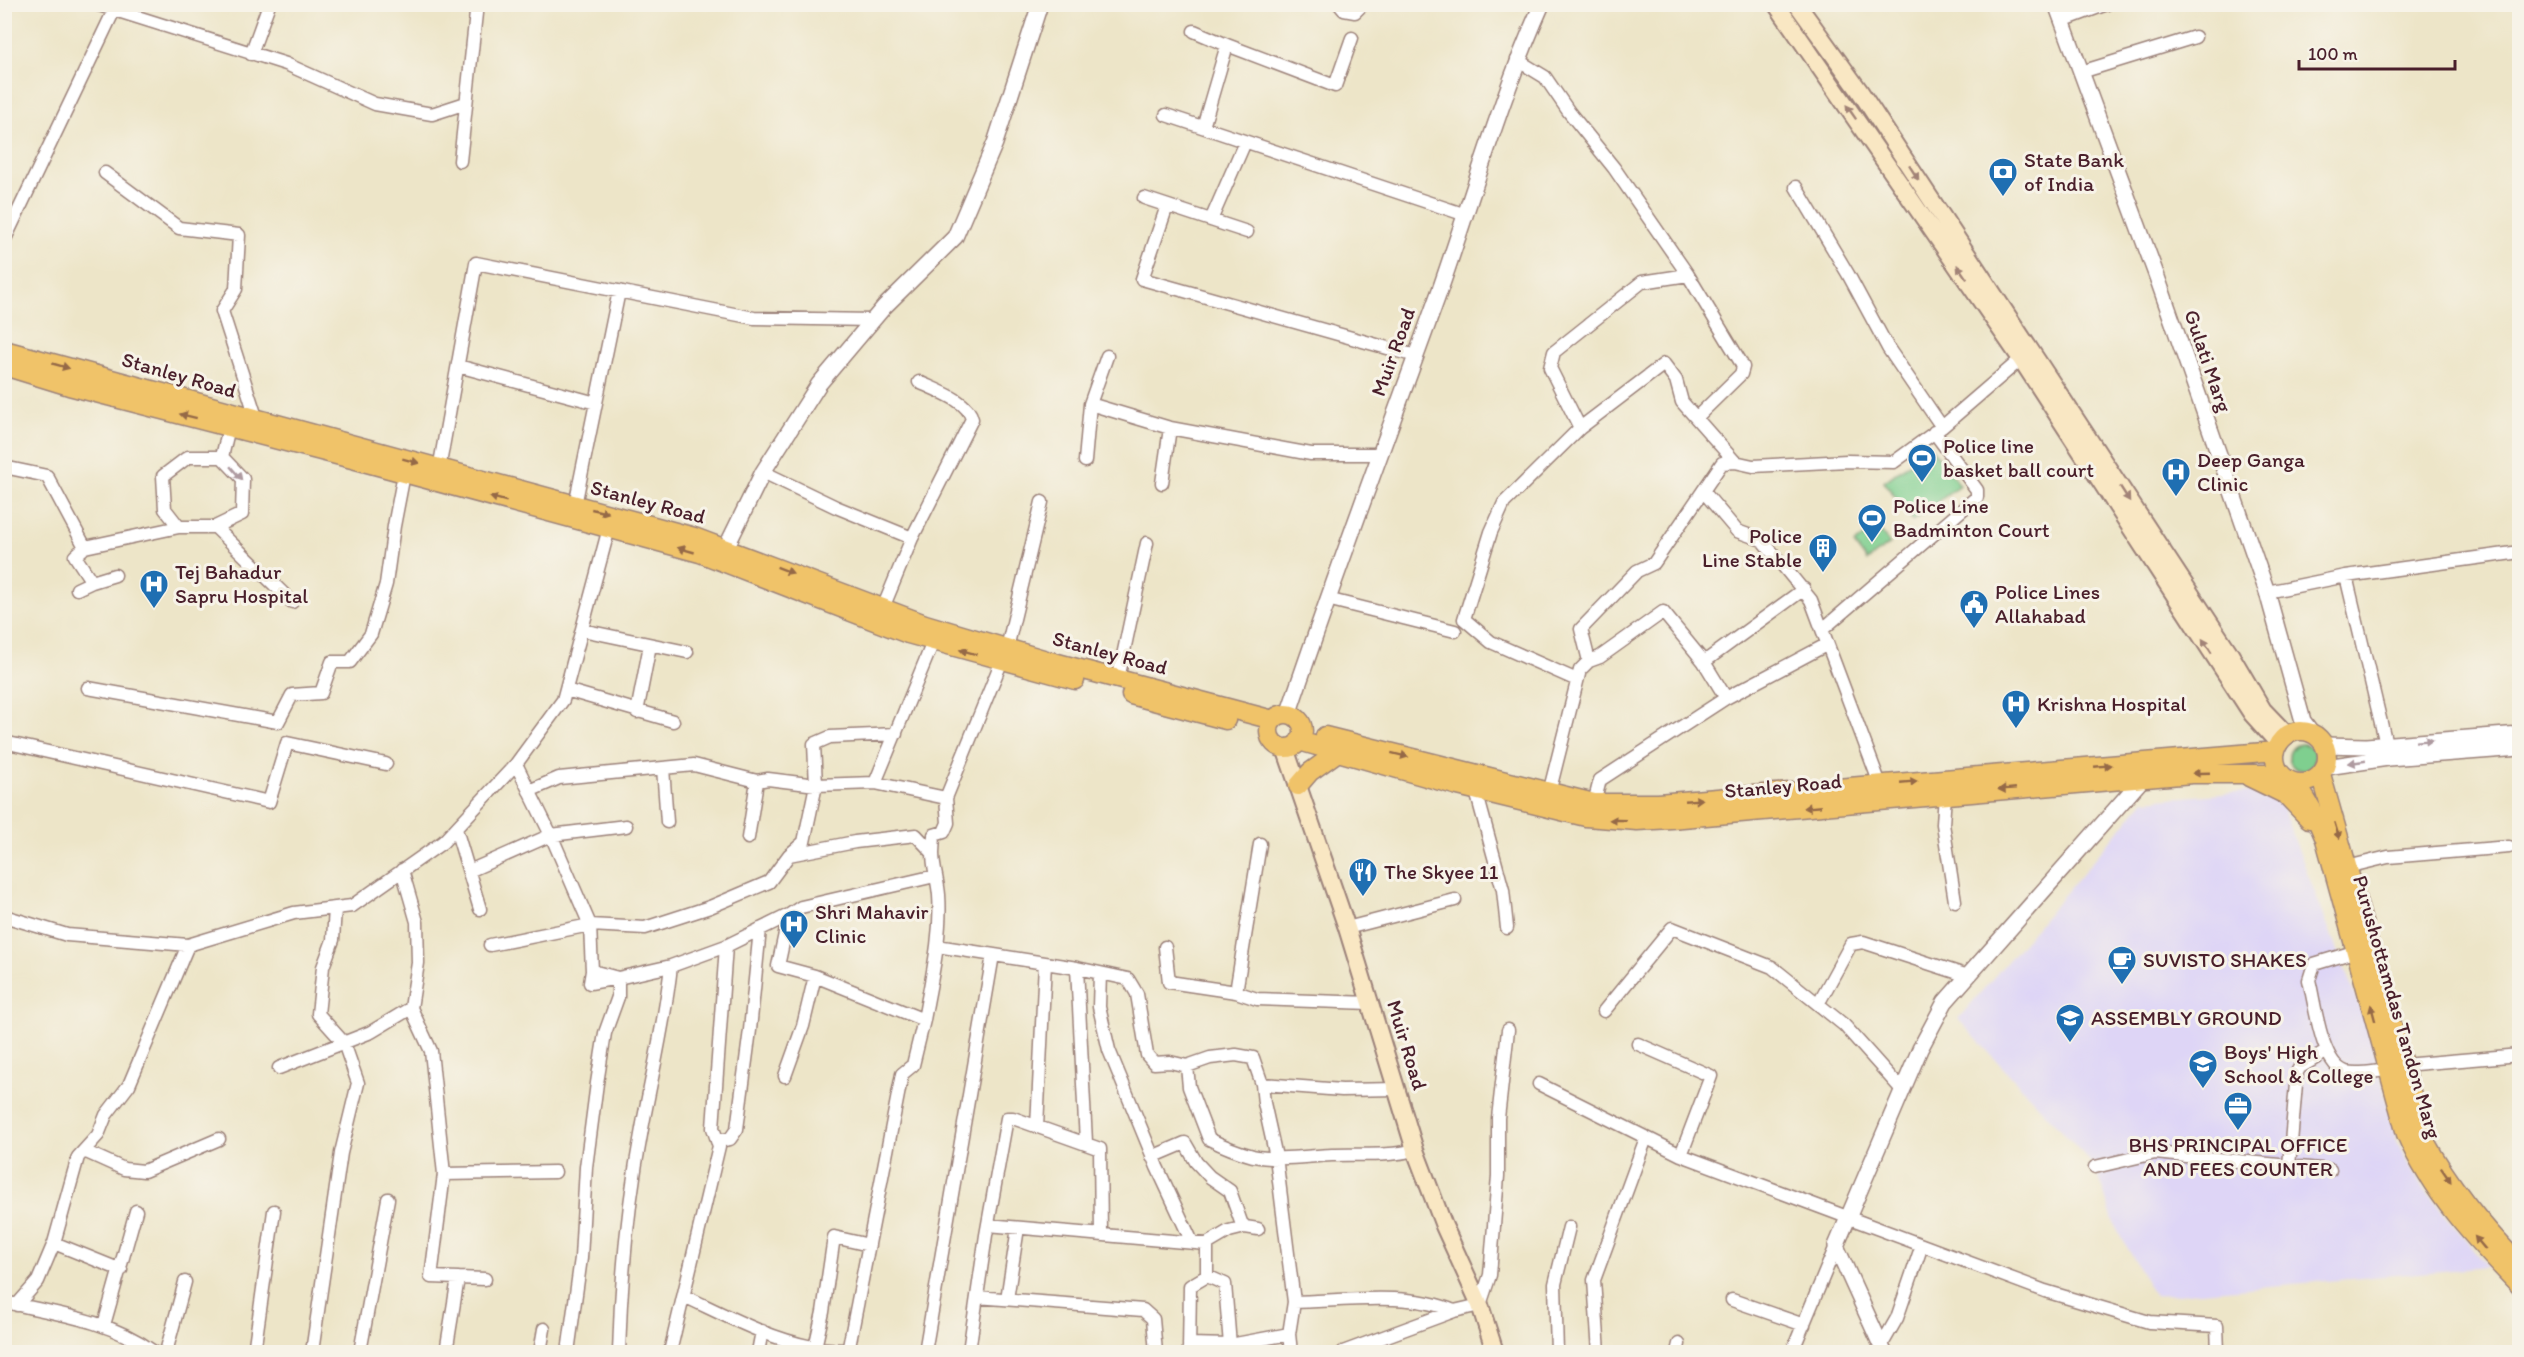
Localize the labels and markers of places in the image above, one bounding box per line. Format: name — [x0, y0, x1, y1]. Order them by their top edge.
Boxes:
place label: State Bank of India — [2024, 147, 2124, 196]
bank icon: State Bank of India — [1987, 156, 2019, 198]
place label: Police line basket ball court — [1943, 433, 2094, 482]
sports icon: Police line basket ball court — [1906, 442, 1938, 484]
place label: Deep Ganga Clinic — [2197, 447, 2305, 496]
hospital icon: Deep Ganga Clinic — [2160, 456, 2192, 498]
place label: Police Line Badminton Court — [1893, 493, 2050, 542]
sports icon: Police Line Badminton Court — [1856, 502, 1888, 544]
place label: Police Line Stable — [1702, 523, 1802, 572]
building icon: Police Line Stable — [1807, 532, 1839, 574]
place label: Tej Bahadur Sapru Hospital — [175, 559, 308, 608]
hospital icon: Tej Bahadur Sapru Hospital — [138, 568, 170, 610]
place label: Police Lines Allahabad — [1995, 579, 2100, 628]
public building icon: Police Lines Allahabad — [1958, 588, 1990, 630]
hospital icon: Krishna Hospital — [2000, 688, 2032, 730]
place label: Krishna Hospital — [2037, 691, 2187, 716]
restaurant icon: The Skyee 11 — [1347, 856, 1379, 898]
place label: The Skyee 11 — [1384, 859, 1499, 884]
place label: Shri Mahavir Clinic — [815, 899, 929, 948]
hospital icon: Shri Mahavir Clinic — [778, 908, 810, 950]
cafe icon: SUVISTO SHAKES — [2106, 944, 2138, 986]
place label: SUVISTO SHAKES — [2143, 947, 2307, 972]
school or university icon: ASSEMBLY GROUND — [2054, 1002, 2086, 1044]
place label: ASSEMBLY GROUND — [2091, 1005, 2282, 1030]
place label: Boys' High School & College — [2224, 1039, 2374, 1088]
school or university icon: Boys' High School & College — [2187, 1048, 2219, 1090]
office icon: BHS PRINCIPAL OFFICE AND FEES COUNTER — [2222, 1090, 2254, 1132]
place label: BHS PRINCIPAL OFFICE AND FEES COUNTER — [2129, 1132, 2347, 1181]

